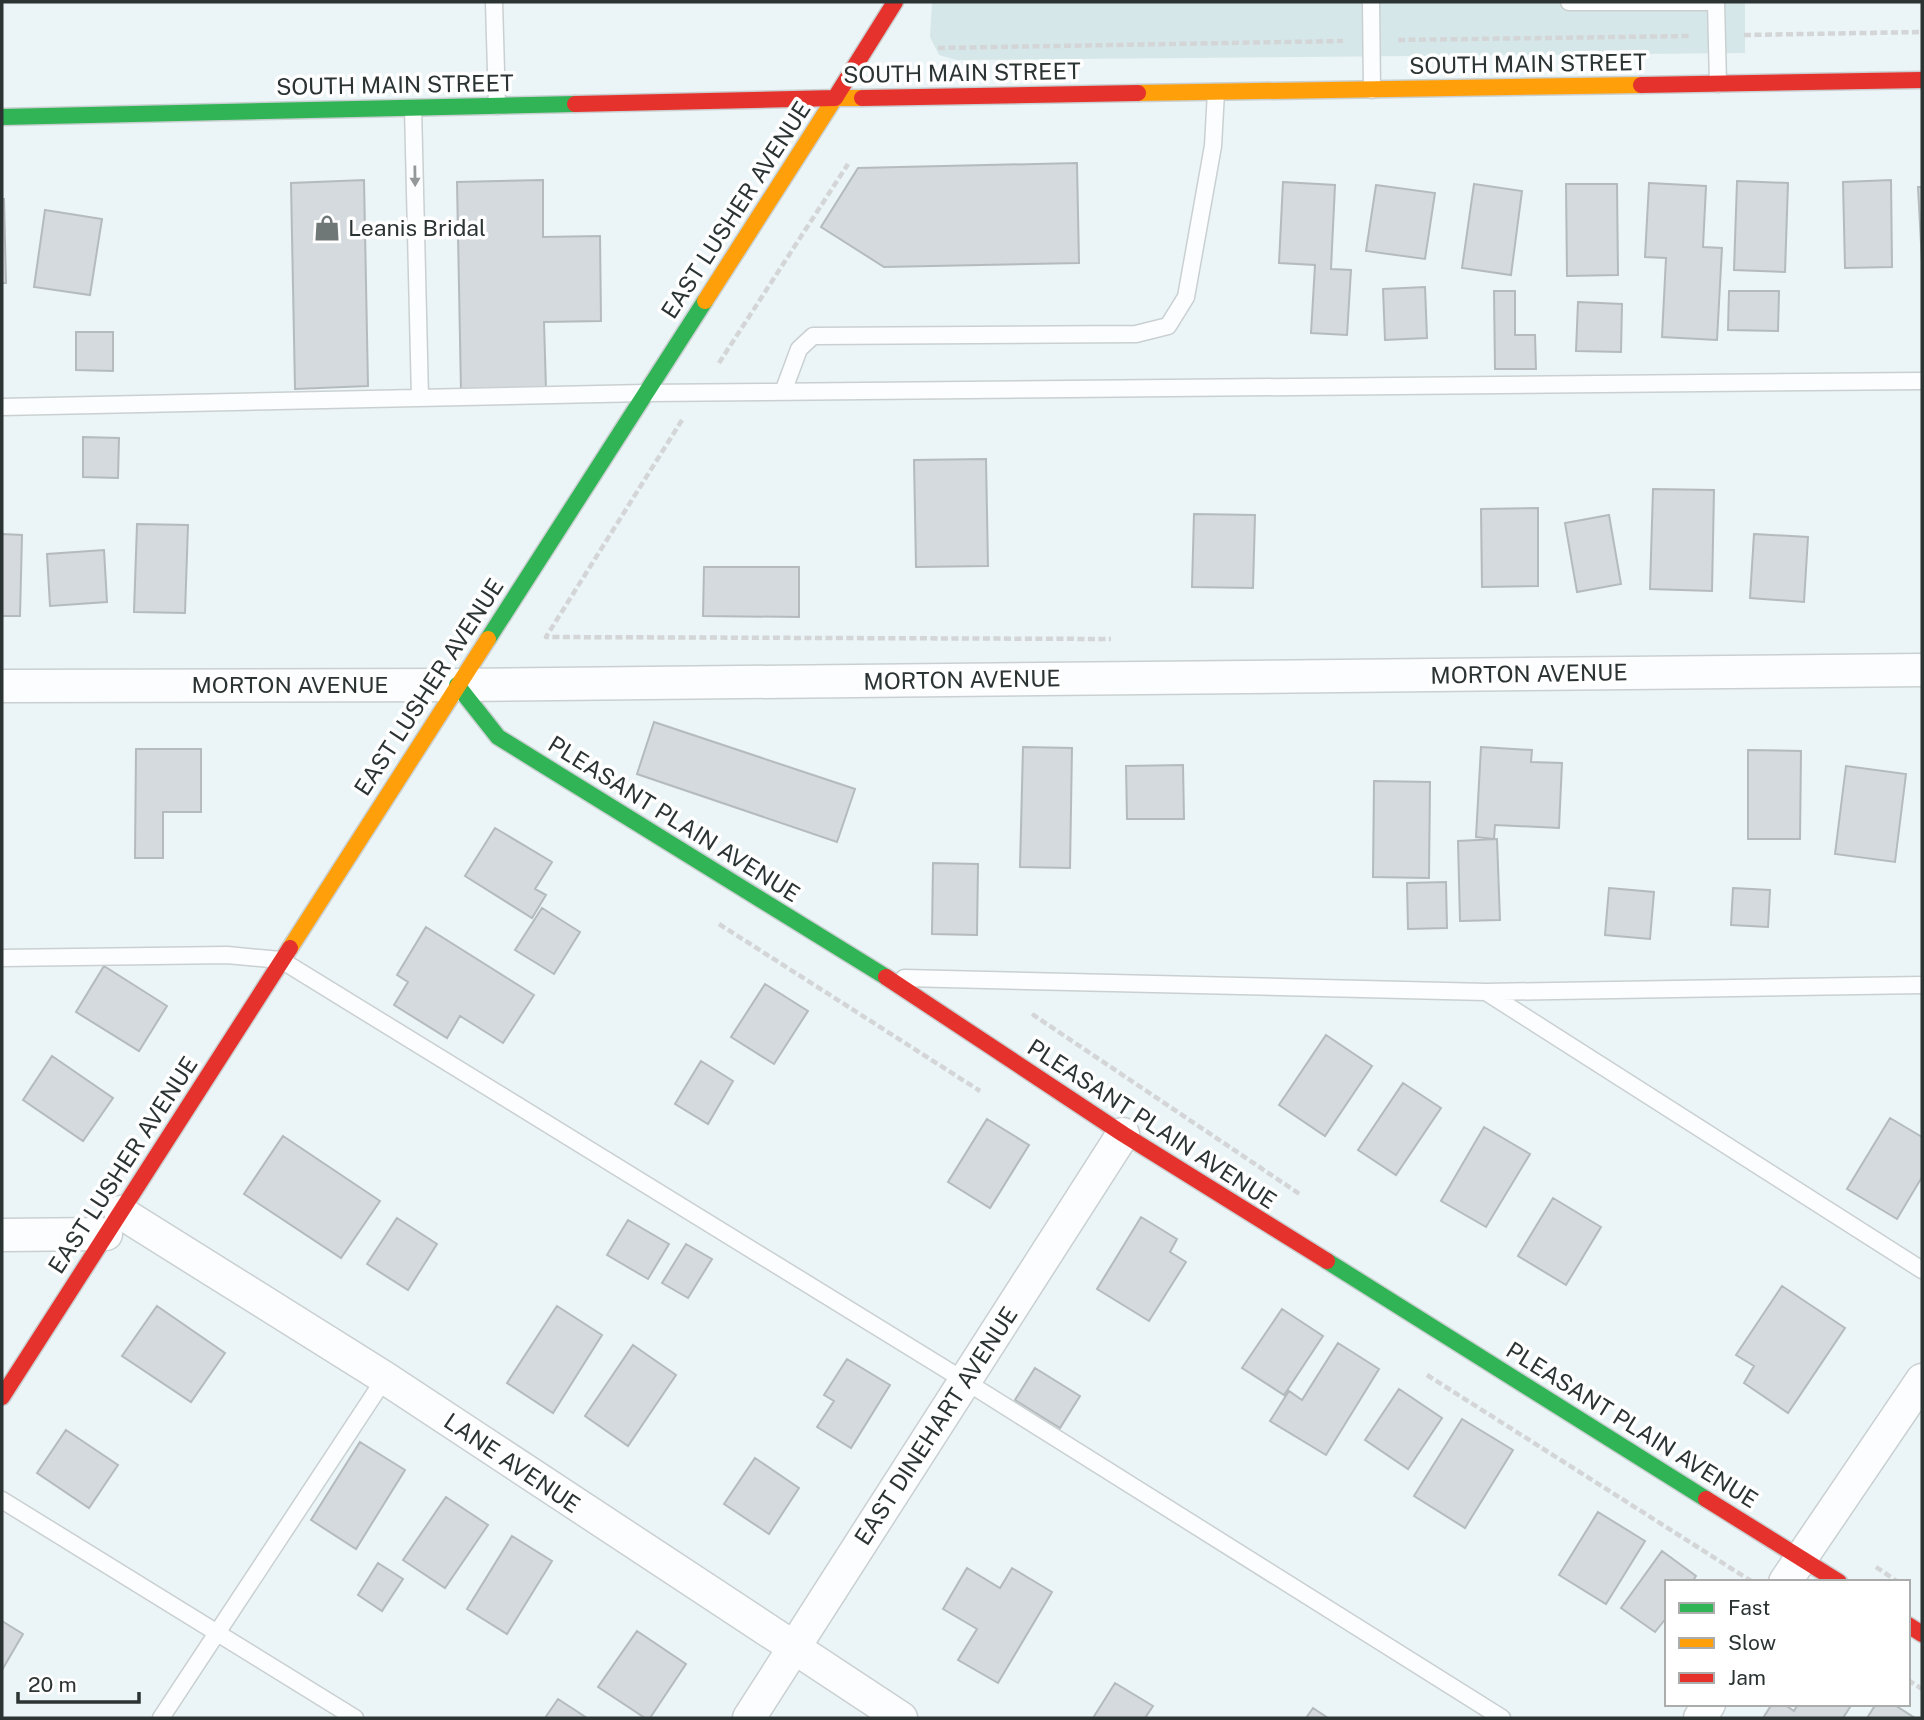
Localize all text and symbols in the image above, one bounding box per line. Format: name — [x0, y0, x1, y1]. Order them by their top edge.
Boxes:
street label: SOUTH MAIN STREET — [1409, 48, 1647, 79]
street label: SOUTH MAIN STREET — [843, 57, 1081, 88]
street label: SOUTH MAIN STREET — [276, 69, 514, 100]
street label: EAST LUSHER AVENUE — [655, 96, 816, 323]
one-way arrow — [410, 165, 421, 187]
shop icon: Leanis Bridal — [312, 213, 342, 243]
place label: Leanis Bridal — [348, 214, 486, 241]
street label: EAST LUSHER AVENUE — [348, 573, 509, 800]
street label: MORTON AVENUE — [1430, 658, 1628, 689]
street label: MORTON AVENUE — [863, 664, 1061, 695]
street label: MORTON AVENUE — [191, 671, 389, 698]
street label: PLEASANT PLAIN AVENUE — [544, 730, 805, 907]
street label: PLEASANT PLAIN AVENUE — [1023, 1033, 1282, 1214]
street label: EAST LUSHER AVENUE — [42, 1051, 203, 1278]
street label: EAST DINEHART AVENUE — [848, 1302, 1023, 1550]
street label: PLEASANT PLAIN AVENUE — [1502, 1336, 1763, 1513]
street label: LANE AVENUE — [439, 1407, 585, 1518]
legend — [1665, 1580, 1910, 1706]
text: Fast — [1728, 1595, 1770, 1620]
text: Slow — [1728, 1630, 1776, 1655]
scale bar — [18, 1660, 138, 1704]
text: Jam — [1728, 1665, 1766, 1690]
text: 20 m — [28, 1672, 77, 1697]

